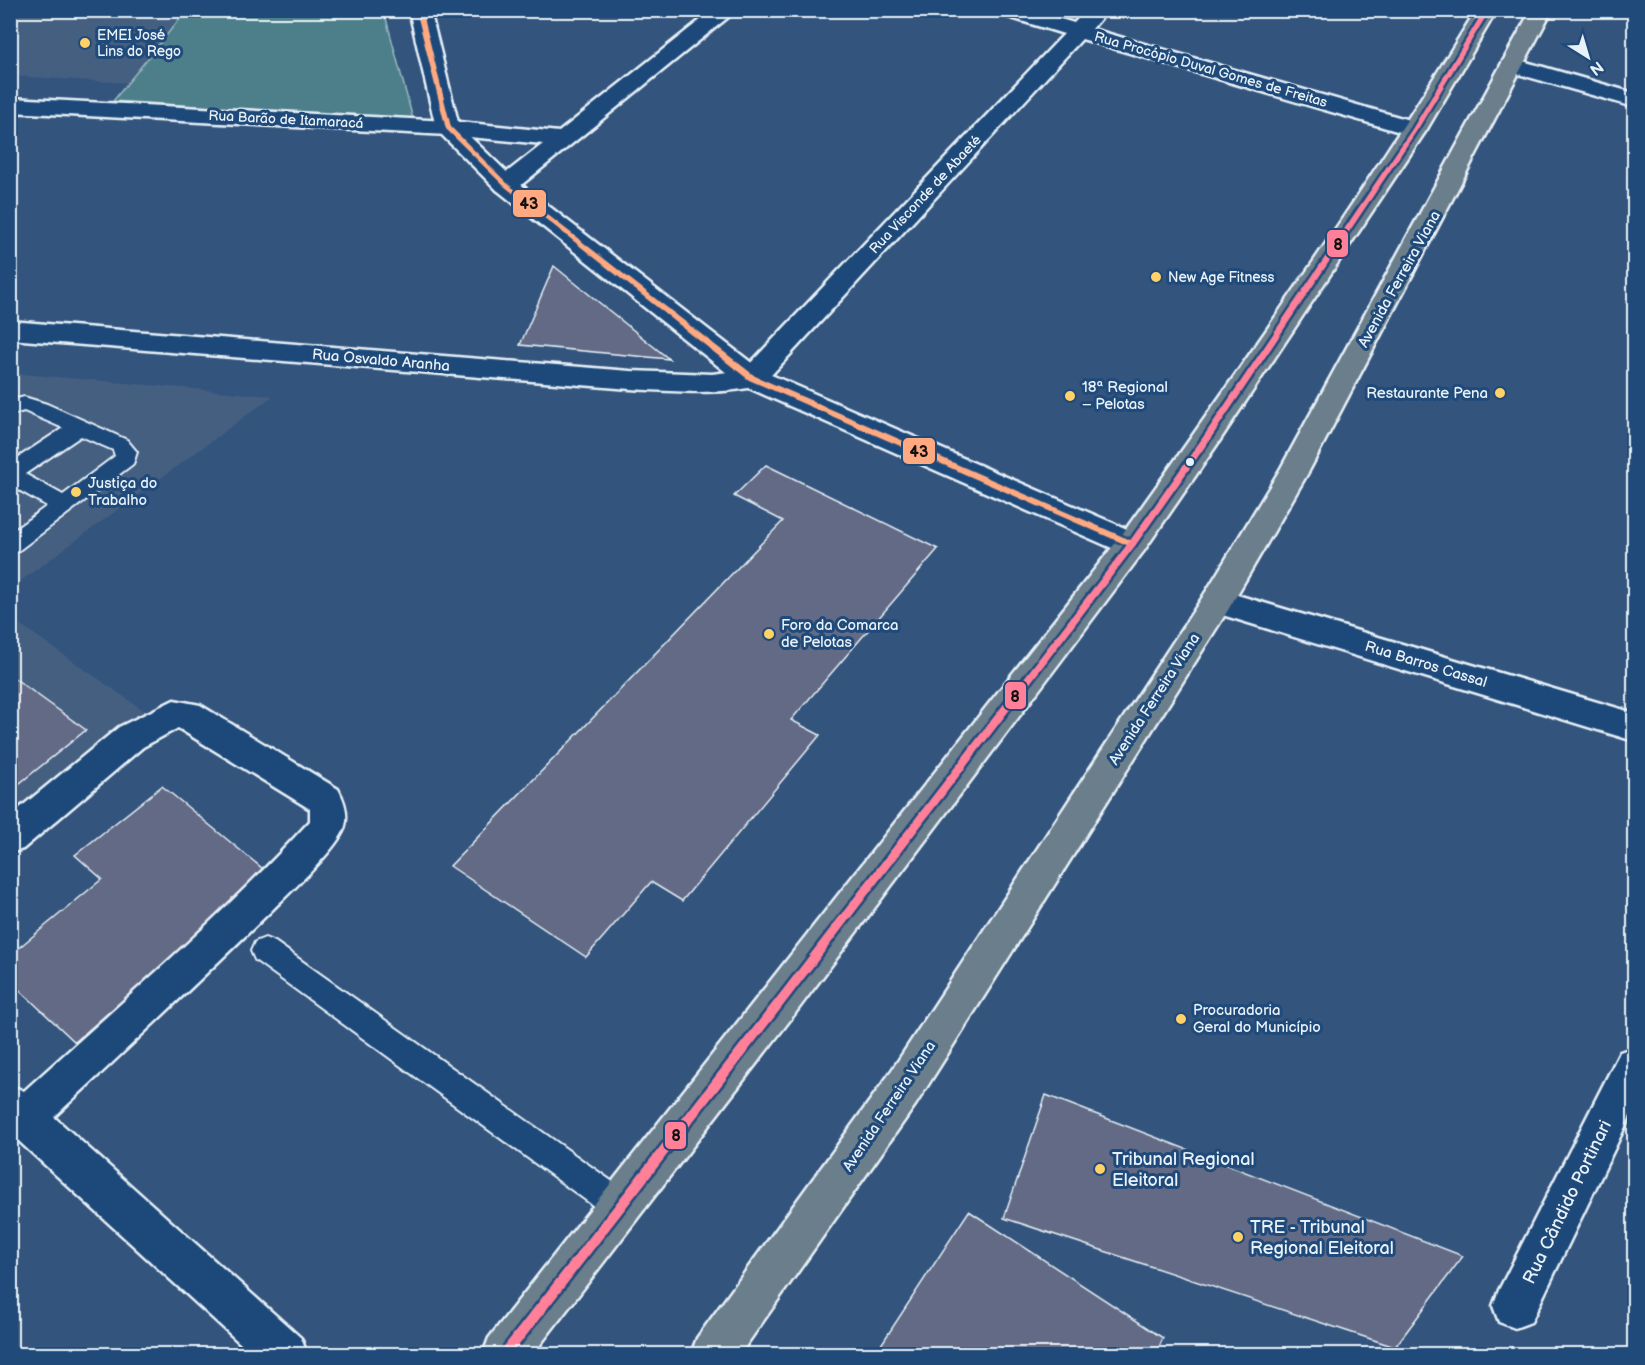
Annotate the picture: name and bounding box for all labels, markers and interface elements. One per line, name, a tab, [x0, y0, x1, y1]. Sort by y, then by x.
place label: EMEI José Lins do Rego	[97, 27, 181, 60]
north arrow	[1558, 27, 1618, 87]
street label: Rua Procópio Duval Gomes de Freitas	[1092, 28, 1329, 111]
marker: EMEI José Lins do Rego	[78, 36, 92, 50]
text: N	[1586, 57, 1607, 79]
street label: Rua Barão de Itamaracá	[208, 107, 364, 132]
street label: Rua Visconde de Abaeté	[866, 131, 985, 257]
line badge: 43	[512, 189, 547, 218]
text: 43	[520, 195, 538, 214]
street label: Avenida Ferreira Viana	[1354, 207, 1445, 351]
line badge: 8	[1326, 229, 1349, 258]
text: 8	[1333, 236, 1343, 255]
place label: New Age Fitness	[1168, 269, 1275, 286]
marker: New Age Fitness	[1149, 270, 1163, 284]
street label: Rua Osvaldo Aranha	[311, 345, 451, 376]
place label: 18ª Regional – Pelotas	[1082, 378, 1168, 414]
place label: Restaurante Pena	[1366, 384, 1488, 403]
marker: Restaurante Pena	[1493, 386, 1507, 400]
marker: 18ª Regional – Pelotas	[1063, 389, 1077, 403]
line badge: 43	[902, 437, 936, 465]
text: 43	[910, 443, 928, 462]
unlabelled marker	[1184, 456, 1196, 468]
place label: Justiça do Trabalho	[88, 474, 157, 510]
marker: Justiça do Trabalho	[69, 485, 83, 499]
place label: Foro da Comarca de Pelotas	[781, 616, 899, 652]
marker: Foro da Comarca de Pelotas	[762, 627, 776, 641]
street label: Avenida Ferreira Viana	[1105, 630, 1204, 769]
street label: Rua Barros Cassal	[1362, 637, 1489, 692]
line badge: 8	[1004, 681, 1027, 710]
text: 8	[1010, 688, 1020, 707]
place label: Procuradoria Geral do Município	[1193, 1001, 1321, 1037]
marker: Procuradoria Geral do Município	[1174, 1012, 1188, 1026]
street label: Avenida Ferreira Viana	[839, 1037, 940, 1175]
street label: Rua Cândido Portinari	[1519, 1117, 1616, 1287]
line badge: 8	[664, 1121, 687, 1150]
text: 8	[671, 1127, 681, 1146]
place label: Tribunal Regional Eleitoral	[1112, 1149, 1254, 1191]
marker: Tribunal Regional Eleitoral	[1093, 1162, 1107, 1176]
place label: TRE - Tribunal Regional Eleitoral	[1250, 1217, 1394, 1259]
marker: TRE - Tribunal Regional Eleitoral	[1231, 1230, 1245, 1244]

